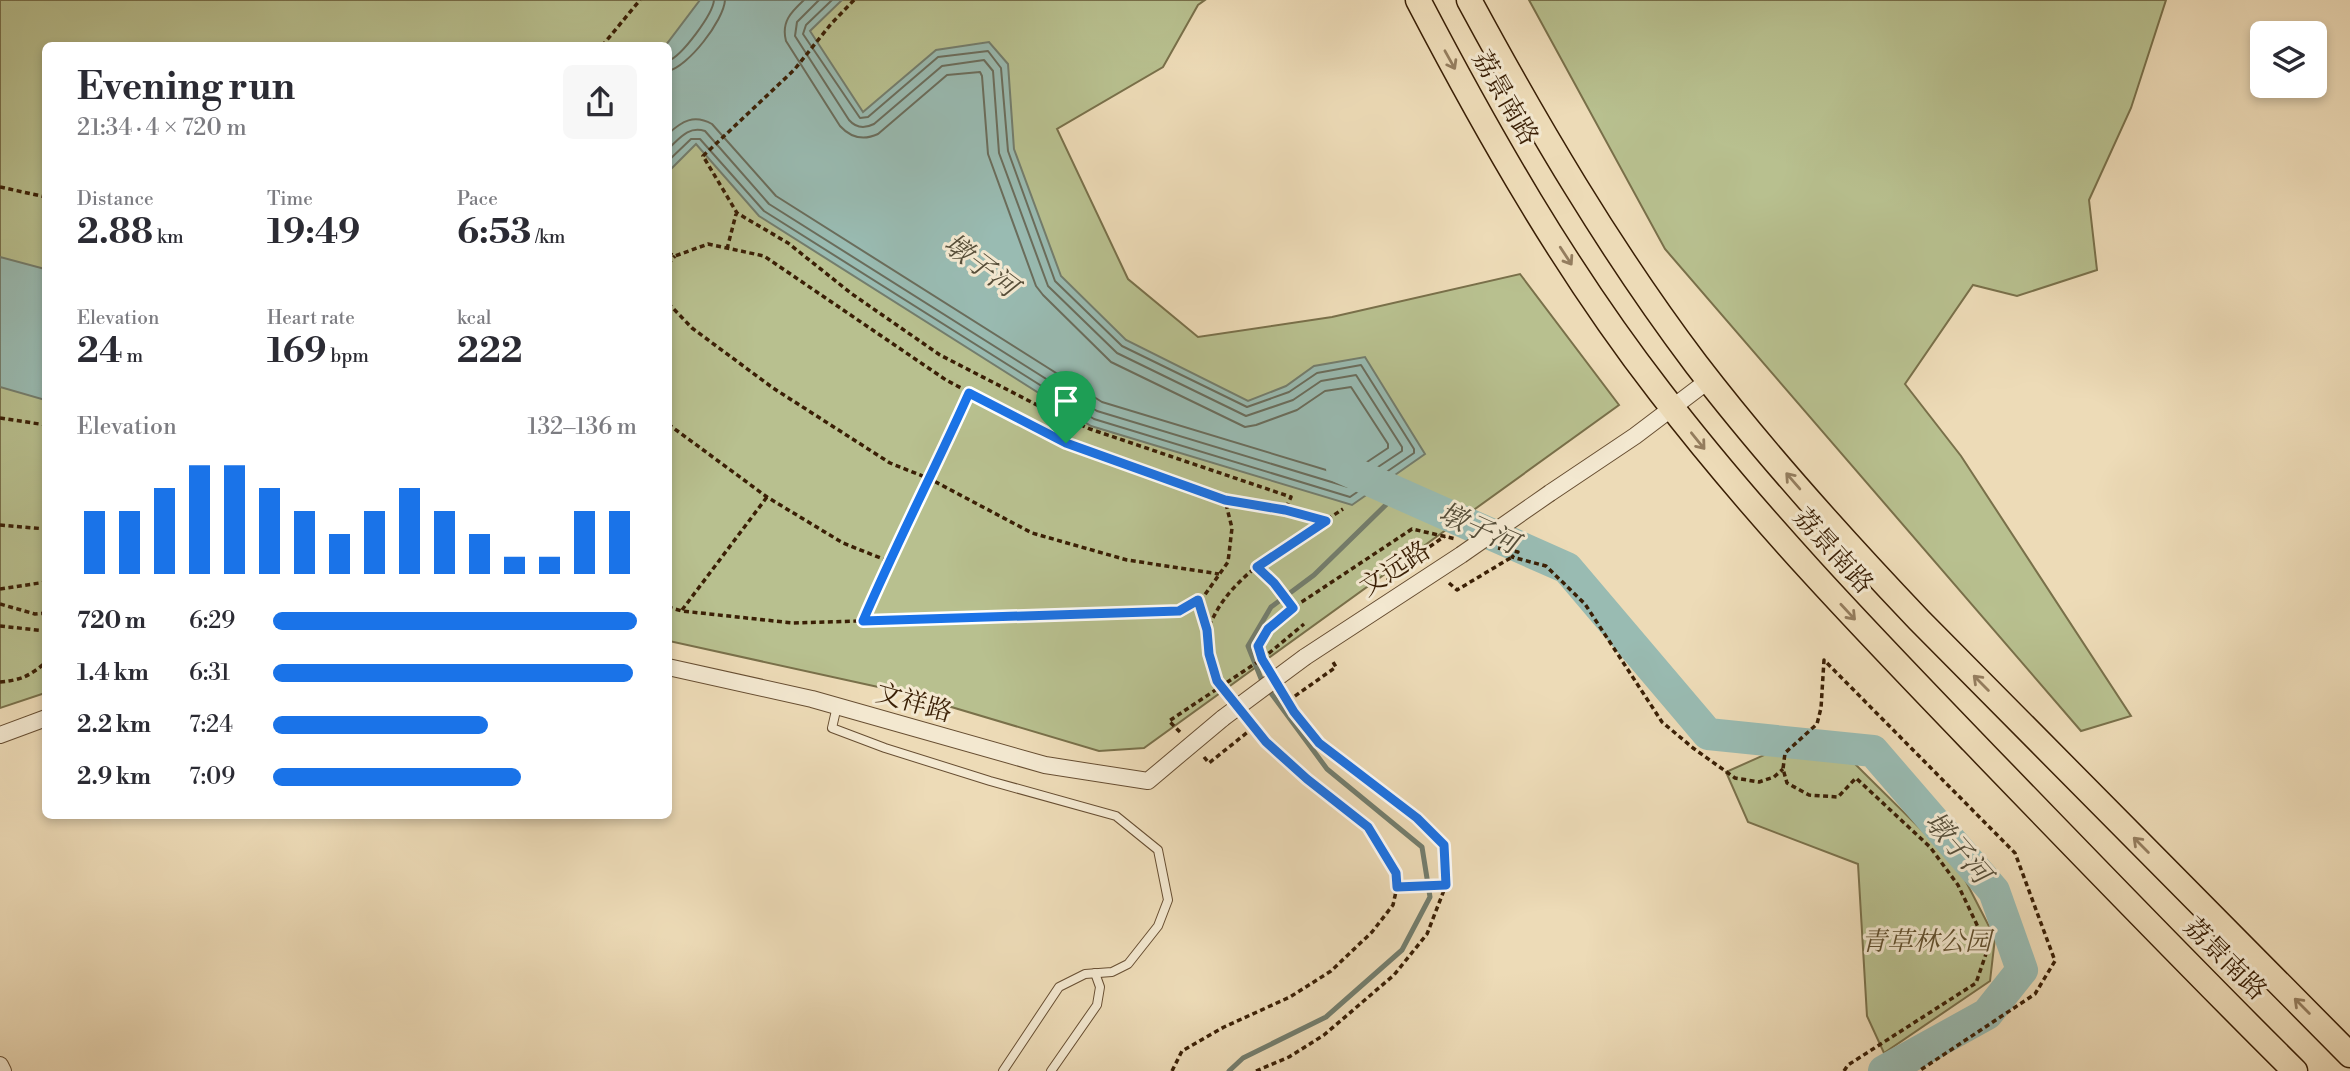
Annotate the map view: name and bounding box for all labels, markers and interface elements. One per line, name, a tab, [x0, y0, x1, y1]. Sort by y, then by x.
map controls	[2250, 21, 2327, 98]
button: layers	[2250, 21, 2327, 98]
street label: 荔景南路	[1465, 45, 1545, 151]
one-way arrow	[1443, 50, 1457, 70]
text: Evening run	[77, 64, 295, 111]
button: share	[563, 65, 637, 139]
text: 21:34 · 4 × 720 m	[77, 114, 247, 142]
text: Distance	[77, 187, 154, 211]
text: Time	[267, 187, 313, 211]
text: Pace	[457, 187, 498, 211]
text: 2.88	[77, 211, 153, 254]
text: 19:49	[267, 211, 360, 254]
text: 6:53	[457, 211, 531, 254]
text: km	[153, 225, 184, 249]
text: /km	[531, 225, 566, 249]
water label: 墩子河	[936, 227, 1028, 308]
one-way arrow	[1559, 245, 1573, 265]
text: Elevation	[77, 306, 159, 330]
text: Heart rate	[267, 306, 355, 330]
text: kcal	[457, 306, 491, 330]
text: 24	[77, 330, 123, 373]
text: 169	[267, 330, 327, 373]
text: 222	[457, 330, 523, 373]
text: m	[123, 344, 143, 368]
text: bpm	[327, 344, 369, 368]
pin	[1036, 371, 1096, 443]
icon: arrive	[1047, 382, 1085, 420]
text: Elevation	[77, 413, 177, 441]
text: 132–136 m	[527, 413, 637, 441]
one-way arrow	[1691, 431, 1706, 449]
one-way arrow	[1785, 473, 1801, 491]
water label: 墩子河	[1433, 496, 1528, 564]
street label: 荔景南路	[1786, 502, 1880, 600]
street label: 文远路	[1354, 534, 1436, 604]
one-way arrow	[1839, 603, 1856, 620]
text: 720 m	[77, 607, 146, 635]
text: 6:29	[189, 607, 235, 635]
text: 1.4 km	[77, 659, 149, 687]
text: 6:31	[189, 659, 230, 687]
one-way arrow	[1973, 675, 1990, 692]
street label: 文祥路	[872, 677, 956, 729]
text: 2.2 km	[77, 711, 151, 739]
text: 7:24	[189, 711, 233, 739]
text: 2.9 km	[77, 763, 151, 791]
text: 7:09	[189, 763, 235, 791]
water label: 墩子河	[1916, 805, 2001, 895]
one-way arrow	[2133, 837, 2150, 854]
street label: 荔景南路	[2177, 911, 2273, 1007]
park label: 青草林公园	[1861, 926, 1995, 958]
one-way arrow	[2293, 998, 2310, 1015]

